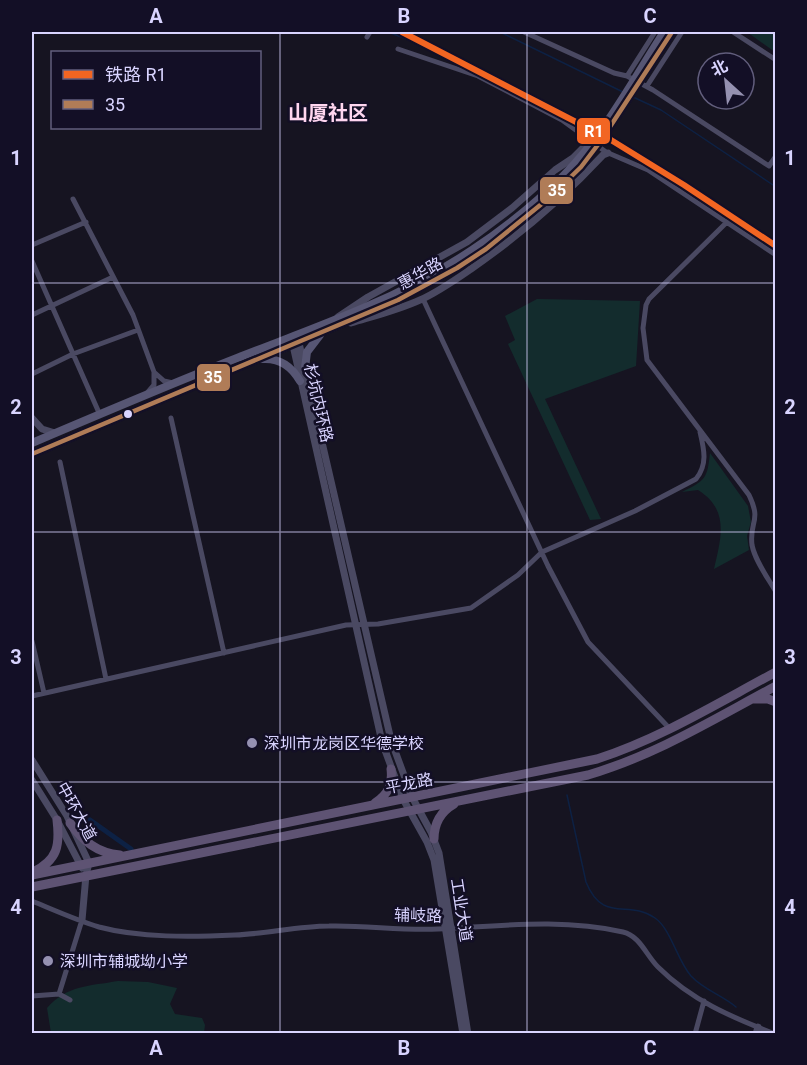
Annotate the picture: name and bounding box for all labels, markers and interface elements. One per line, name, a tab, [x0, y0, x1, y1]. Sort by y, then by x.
text: A	[149, 4, 163, 28]
text: B	[398, 4, 410, 28]
text: C	[643, 4, 657, 28]
legend	[51, 51, 261, 129]
north arrow	[696, 51, 756, 111]
text: 北	[708, 56, 731, 80]
text: 铁路 R1	[105, 64, 167, 85]
text: 35	[105, 94, 125, 115]
district label: 山厦社区	[288, 101, 368, 125]
line badge: R1	[576, 117, 611, 145]
text: R1	[584, 122, 604, 141]
text: 1	[10, 146, 22, 170]
text: 1	[784, 146, 796, 170]
line badge: 35	[539, 176, 574, 205]
text: 35	[548, 181, 566, 200]
street label: 惠华路	[395, 253, 446, 293]
street label: 杉坑内环路	[300, 362, 337, 444]
line badge: 35	[196, 363, 231, 392]
text: 35	[204, 368, 222, 387]
text: 2	[10, 395, 22, 419]
text: 2	[784, 395, 796, 419]
unlabelled marker	[122, 408, 134, 420]
text: 3	[10, 645, 22, 669]
text: 3	[784, 645, 796, 669]
place label: 深圳市龙岗区华德学校	[264, 734, 424, 753]
marker: 深圳市龙岗区华德学校	[245, 736, 259, 750]
street label: 平龙路	[384, 770, 434, 797]
street label: 中环大道	[53, 779, 100, 844]
street label: 工业大道	[447, 877, 476, 943]
text: 4	[10, 895, 22, 919]
text: 4	[784, 895, 796, 919]
street label: 辅岐路	[394, 906, 442, 925]
place label: 深圳市辅城坳小学	[60, 952, 188, 971]
marker: 深圳市辅城坳小学	[41, 954, 55, 968]
text: A	[149, 1036, 163, 1060]
text: B	[398, 1036, 410, 1060]
text: C	[643, 1036, 657, 1060]

